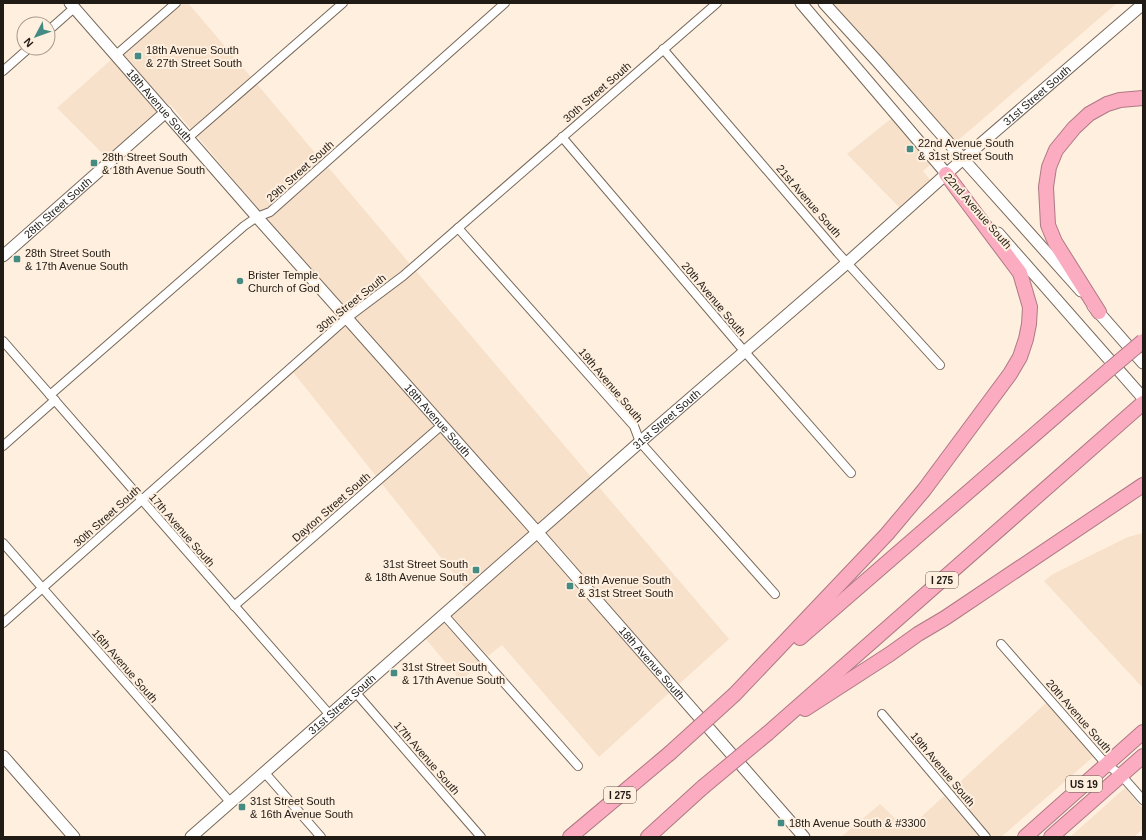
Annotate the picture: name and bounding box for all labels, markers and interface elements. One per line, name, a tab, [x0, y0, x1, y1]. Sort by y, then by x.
north arrow	[16, 16, 56, 56]
text: N	[21, 36, 36, 49]
place label: 18th Avenue South & 27th Street South	[146, 44, 242, 69]
marker: 18th Avenue South & 27th Street South	[133, 51, 143, 61]
street label: 30th Street South	[561, 59, 633, 125]
street label: 31st Street South	[1001, 63, 1073, 128]
street label: 18th Avenue South	[124, 66, 195, 144]
place label: 22nd Avenue South & 31st Street South	[918, 137, 1014, 162]
street label: 29th Street South	[264, 138, 336, 204]
marker: 22nd Avenue South & 31st Street South	[905, 144, 915, 154]
place label: 28th Street South & 18th Avenue South	[102, 151, 205, 176]
marker: 28th Street South & 18th Avenue South	[89, 158, 99, 168]
street label: 21st Avenue South	[774, 162, 844, 240]
street label: 22nd Avenue South	[942, 171, 1014, 251]
street label: 28th Street South	[22, 175, 94, 241]
place label: 28th Street South & 17th Avenue South	[25, 247, 128, 272]
marker: 28th Street South & 17th Avenue South	[12, 254, 22, 264]
street label: 20th Avenue South	[680, 260, 748, 338]
place label: Brister Temple Church of God	[248, 269, 320, 294]
street label: 30th Street South	[314, 271, 388, 335]
marker: Brister Temple Church of God	[235, 276, 245, 286]
street label: 19th Avenue South	[577, 346, 645, 424]
street label: 18th Avenue South	[402, 381, 473, 459]
street label: 31st Street South	[630, 387, 703, 452]
street label: Dayton Street South	[290, 470, 372, 544]
street label: 30th Street South	[71, 483, 143, 549]
street label: 17th Avenue South	[147, 491, 217, 569]
place label: 31st Street South & 18th Avenue South	[365, 558, 468, 583]
marker: 31st Street South & 18th Avenue South	[471, 565, 481, 575]
road number: I 275	[926, 572, 958, 588]
place label: 18th Avenue South & 31st Street South	[578, 574, 673, 599]
marker: 18th Avenue South & 31st Street South	[565, 581, 575, 591]
street label: 18th Avenue South	[617, 624, 687, 702]
street label: 16th Avenue South	[90, 627, 160, 705]
place label: 31st Street South & 17th Avenue South	[402, 661, 505, 686]
marker: 31st Street South & 17th Avenue South	[389, 668, 399, 678]
street label: 31st Street South	[306, 672, 378, 737]
street label: 20th Avenue South	[1044, 677, 1114, 755]
street label: 17th Avenue South	[392, 719, 462, 797]
street label: 19th Avenue South	[909, 730, 977, 808]
road number: US 19	[1066, 776, 1102, 792]
road number: I 275	[604, 787, 636, 803]
place label: 31st Street South & 16th Avenue South	[250, 795, 353, 820]
marker: 31st Street South & 16th Avenue South	[237, 802, 247, 812]
place label: 18th Avenue South & #3300	[789, 817, 926, 829]
marker: 18th Avenue South & #3300	[776, 818, 786, 828]

